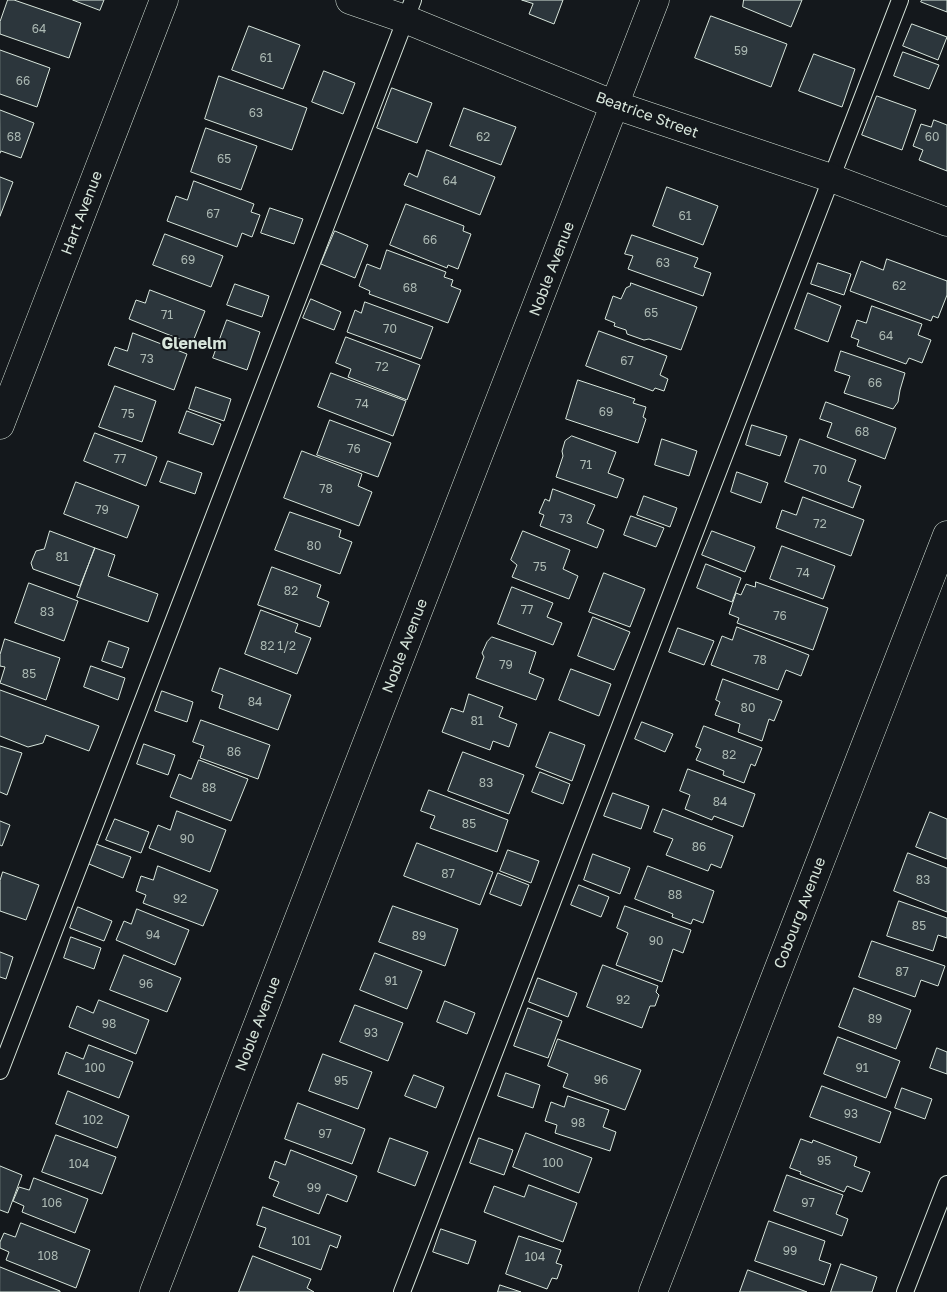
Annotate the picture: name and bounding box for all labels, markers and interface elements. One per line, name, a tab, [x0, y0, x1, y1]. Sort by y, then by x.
house number: 64	[32, 22, 46, 36]
house number: 59	[734, 44, 748, 58]
house number: 61	[259, 51, 273, 65]
house number: 66	[16, 74, 30, 88]
street label: Beatrice Street	[593, 88, 701, 142]
house number: 63	[249, 106, 263, 120]
house number: 68	[7, 130, 21, 144]
house number: 62	[476, 130, 490, 144]
house number: 60	[925, 130, 939, 144]
house number: 65	[217, 152, 231, 166]
street label: Hart Avenue	[58, 168, 106, 258]
house number: 64	[443, 174, 457, 188]
house number: 67	[206, 207, 220, 221]
house number: 61	[678, 209, 692, 223]
street label: Noble Avenue	[526, 219, 578, 319]
house number: 66	[423, 233, 437, 247]
house number: 69	[181, 253, 195, 267]
house number: 63	[656, 256, 670, 270]
house number: 62	[892, 279, 906, 293]
house number: 68	[403, 281, 417, 295]
house number: 65	[644, 306, 658, 320]
house number: 71	[161, 308, 173, 322]
house number: 70	[383, 322, 397, 336]
house number: 64	[879, 329, 893, 343]
district label: Glenelm	[162, 334, 226, 354]
house number: 73	[140, 352, 154, 366]
house number: 67	[620, 354, 634, 368]
house number: 72	[375, 360, 389, 374]
house number: 66	[868, 376, 882, 390]
house number: 74	[355, 397, 369, 411]
house number: 69	[599, 405, 613, 419]
house number: 75	[121, 407, 135, 421]
house number: 68	[855, 425, 869, 439]
house number: 76	[347, 442, 361, 456]
house number: 77	[114, 452, 126, 466]
house number: 71	[580, 458, 592, 472]
house number: 70	[813, 463, 827, 477]
house number: 78	[319, 482, 333, 496]
house number: 79	[95, 503, 109, 517]
house number: 73	[559, 512, 573, 526]
house number: 72	[813, 517, 827, 531]
house number: 80	[307, 539, 321, 553]
house number: 81	[55, 550, 69, 564]
house number: 75	[533, 560, 547, 574]
house number: 74	[796, 566, 810, 580]
house number: 82	[284, 584, 298, 598]
street label: Noble Avenue	[379, 596, 431, 696]
house number: 77	[521, 603, 533, 617]
house number: 83	[40, 605, 54, 619]
house number: 76	[773, 609, 787, 623]
house number: 82 1/2	[260, 639, 296, 653]
house number: 78	[753, 653, 767, 667]
house number: 79	[499, 658, 513, 672]
house number: 85	[22, 667, 36, 681]
house number: 84	[248, 695, 262, 709]
house number: 80	[741, 701, 755, 715]
house number: 81	[470, 714, 484, 728]
house number: 86	[227, 745, 241, 759]
house number: 82	[722, 748, 736, 762]
house number: 83	[479, 776, 493, 790]
house number: 88	[202, 781, 216, 795]
house number: 84	[713, 795, 727, 809]
house number: 85	[462, 817, 476, 831]
house number: 90	[180, 832, 194, 846]
house number: 86	[692, 840, 706, 854]
street label: Cobourg Avenue	[770, 855, 830, 971]
house number: 87	[441, 867, 455, 881]
house number: 83	[916, 873, 930, 887]
house number: 88	[668, 888, 682, 902]
house number: 92	[173, 892, 187, 906]
house number: 85	[912, 919, 926, 933]
house number: 94	[146, 928, 160, 942]
house number: 89	[412, 929, 426, 943]
house number: 90	[649, 934, 663, 948]
house number: 87	[895, 965, 909, 979]
street label: Noble Avenue	[232, 974, 284, 1074]
house number: 91	[384, 974, 398, 988]
house number: 96	[139, 977, 153, 991]
house number: 92	[616, 993, 630, 1007]
house number: 89	[868, 1012, 882, 1026]
house number: 98	[102, 1017, 116, 1031]
house number: 93	[364, 1026, 378, 1040]
house number: 100	[85, 1061, 105, 1075]
house number: 91	[855, 1061, 869, 1075]
house number: 96	[594, 1073, 608, 1087]
house number: 95	[334, 1074, 348, 1088]
house number: 93	[844, 1107, 858, 1121]
house number: 102	[83, 1113, 103, 1127]
house number: 98	[571, 1116, 585, 1130]
house number: 97	[318, 1127, 332, 1141]
house number: 95	[817, 1154, 831, 1168]
house number: 100	[543, 1156, 563, 1170]
house number: 104	[69, 1157, 89, 1171]
house number: 99	[307, 1181, 321, 1195]
house number: 106	[42, 1196, 62, 1210]
house number: 97	[801, 1196, 815, 1210]
house number: 101	[291, 1234, 311, 1248]
house number: 99	[783, 1244, 797, 1258]
house number: 108	[38, 1249, 58, 1263]
house number: 104	[525, 1250, 545, 1264]

